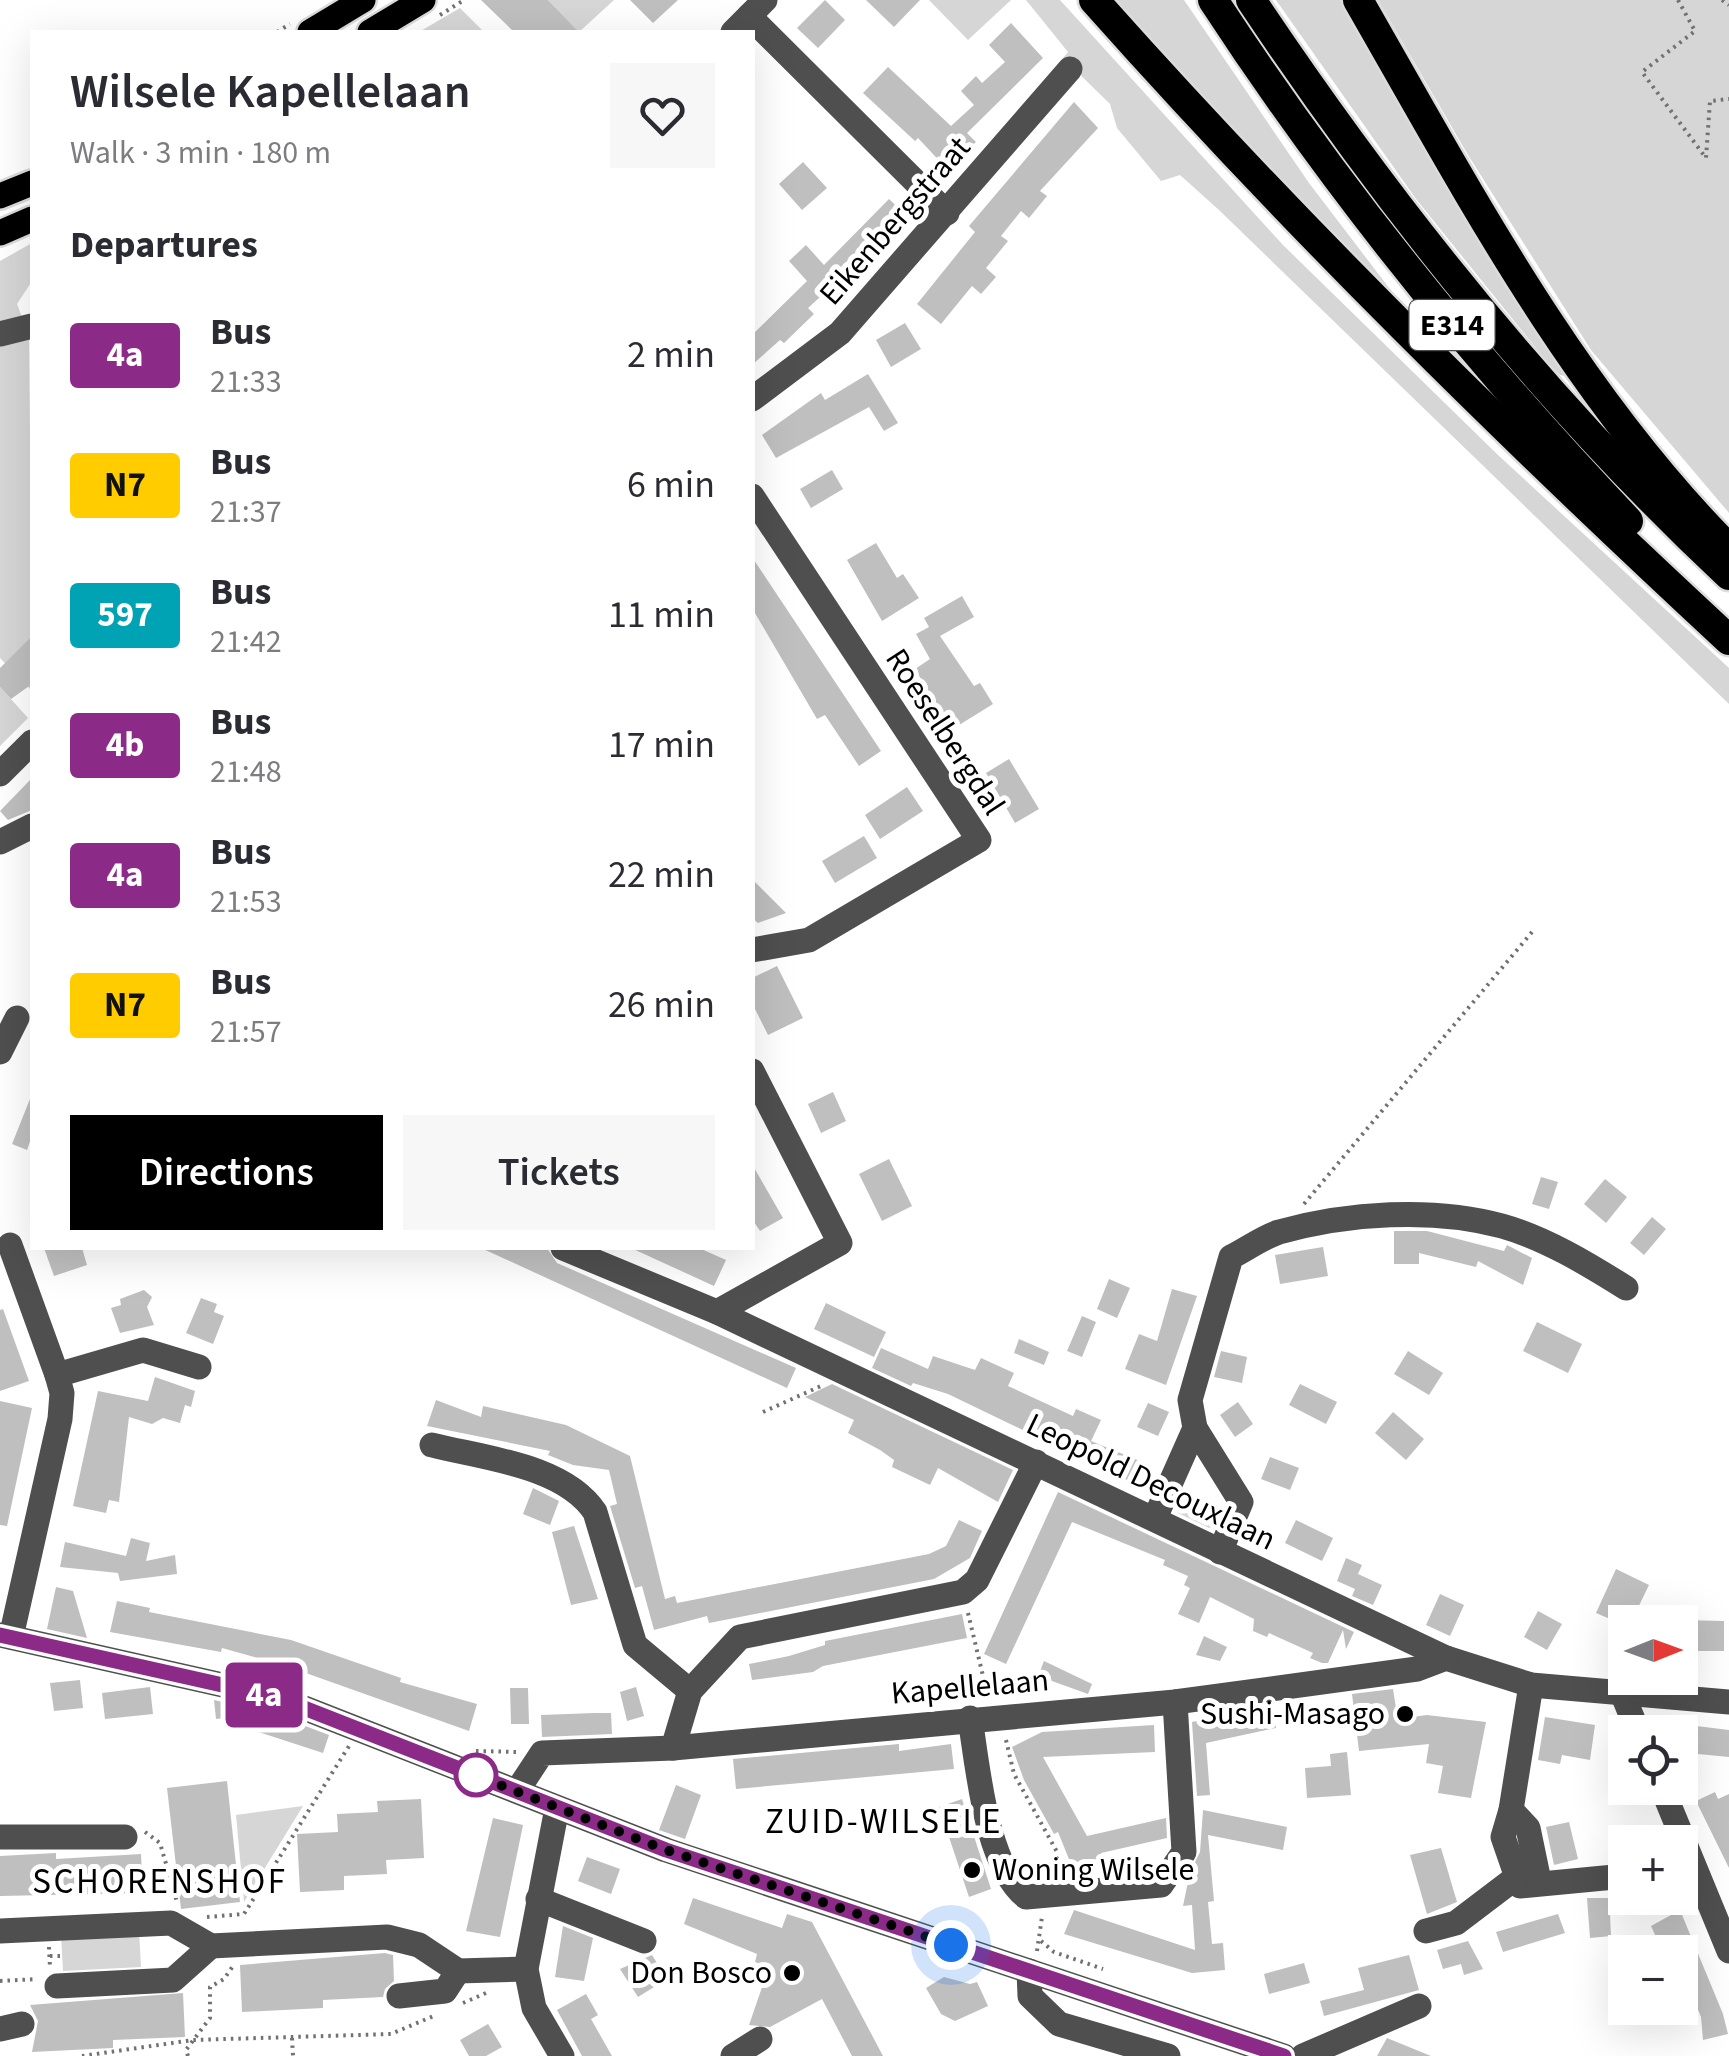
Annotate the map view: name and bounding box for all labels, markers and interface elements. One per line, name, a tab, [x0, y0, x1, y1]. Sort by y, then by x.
text: Wilsele Kapellelaan	[70, 58, 471, 126]
button: heart	[610, 63, 715, 168]
street label: Eikenbergstraat	[809, 126, 982, 315]
text: Walk · 3 min · 180 m	[70, 130, 331, 176]
text: Departures	[70, 218, 258, 272]
road number: E314	[1410, 300, 1494, 350]
text: Bus	[210, 305, 271, 359]
text: 2 min	[627, 328, 715, 382]
text: 4a	[107, 330, 143, 380]
text: 21:33	[210, 359, 282, 405]
text: Bus	[210, 435, 271, 489]
text: 6 min	[627, 458, 715, 512]
text: N7	[104, 460, 146, 510]
text: 21:37	[210, 489, 282, 535]
text: Bus	[210, 565, 271, 619]
text: 11 min	[608, 588, 715, 642]
text: 597	[97, 590, 153, 640]
text: 21:42	[210, 619, 282, 665]
street label: Roeselbergdal	[874, 640, 1016, 824]
text: Bus	[210, 695, 271, 749]
text: 17 min	[608, 718, 715, 772]
text: 4b	[106, 720, 144, 770]
text: 21:48	[210, 749, 282, 795]
text: Bus	[210, 825, 271, 879]
text: 22 min	[608, 848, 715, 902]
text: 4a	[107, 850, 143, 900]
text: 21:53	[210, 879, 282, 925]
text: Bus	[210, 955, 271, 1009]
text: 26 min	[608, 978, 715, 1032]
text: N7	[104, 980, 146, 1030]
text: 21:57	[210, 1009, 282, 1055]
button: Directions	[70, 1115, 383, 1230]
button: Tickets	[403, 1115, 715, 1230]
street label: Leopold Decouxlaan	[1019, 1402, 1283, 1562]
north arrow	[1608, 1605, 1698, 1695]
map controls	[1608, 1605, 1698, 2025]
street label: Kapellelaan	[889, 1657, 1051, 1717]
line badge: 4a	[219, 1662, 309, 1728]
text: 4a	[246, 1670, 282, 1720]
place label: Sushi-Masago	[1200, 1691, 1385, 1737]
marker: Sushi-Masago	[1394, 1703, 1416, 1725]
button: locate	[1608, 1715, 1698, 1805]
unlabelled marker	[455, 1754, 497, 1796]
district label: ZUID-WILSELE	[765, 1797, 1003, 1847]
button: +	[1608, 1825, 1698, 1915]
place label: Woning Wilsele	[992, 1847, 1194, 1893]
district label: SCHORENSHOF	[32, 1857, 288, 1907]
marker: Woning Wilsele	[961, 1859, 983, 1881]
your location	[926, 1920, 976, 1970]
button: −	[1608, 1935, 1698, 2025]
place label: Don Bosco	[630, 1950, 772, 1996]
marker: Don Bosco	[781, 1962, 803, 1984]

